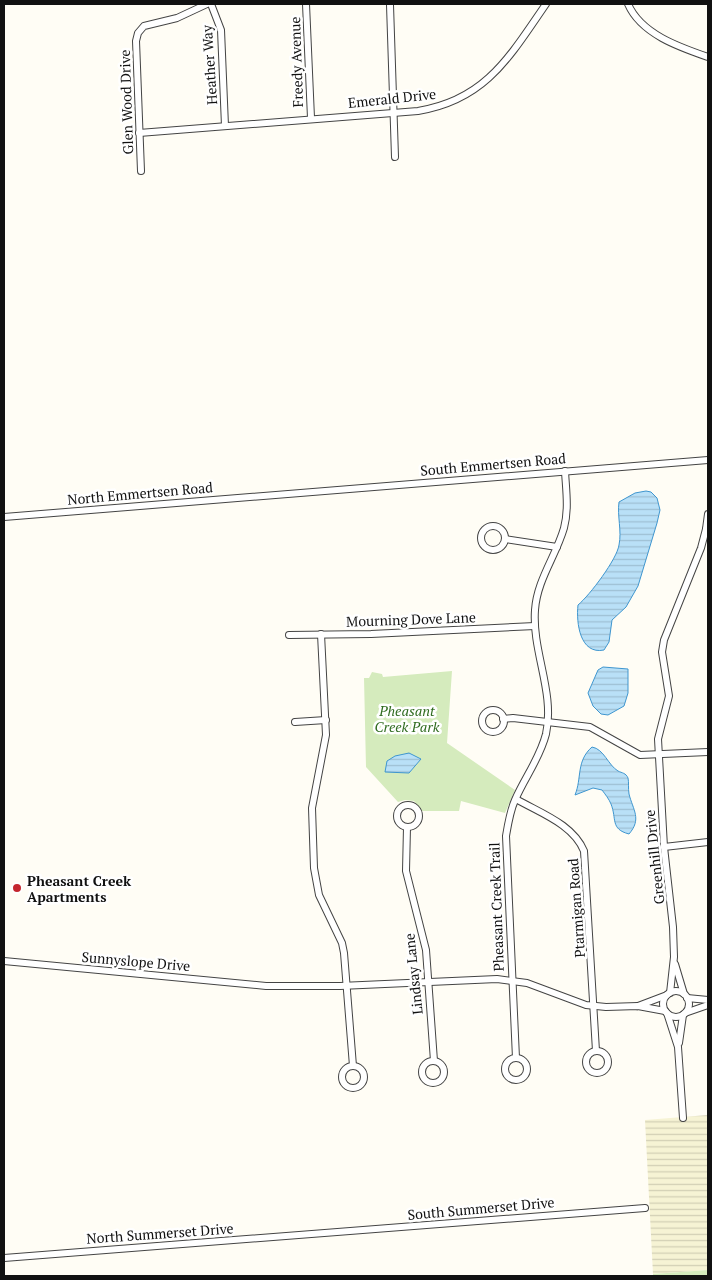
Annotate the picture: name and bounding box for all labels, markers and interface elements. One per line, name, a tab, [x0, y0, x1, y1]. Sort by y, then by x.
street label: Freedy Avenue	[285, 16, 307, 108]
street label: Heather Way	[197, 24, 221, 105]
street label: Glen Wood Drive	[115, 49, 137, 155]
street label: Emerald Drive	[347, 84, 437, 112]
street label: South Emmertsen Road	[419, 448, 567, 480]
street label: North Emmertsen Road	[66, 477, 214, 509]
street label: Mourning Dove Lane	[346, 607, 476, 631]
park label: Pheasant Creek Park	[375, 701, 440, 736]
street label: Greenhill Drive	[640, 809, 668, 905]
street label: Pheasant Creek Trail	[484, 842, 508, 972]
street label: Ptarmigan Road	[563, 857, 589, 958]
place label: Pheasant Creek Apartments	[27, 871, 132, 906]
marker: Pheasant Creek Apartments	[11, 882, 23, 894]
street label: Lindsay Lane	[399, 932, 427, 1016]
street label: Sunnyslope Drive	[81, 947, 191, 975]
street label: South Summerset Drive	[407, 1192, 555, 1224]
street label: North Summerset Drive	[86, 1218, 234, 1248]

